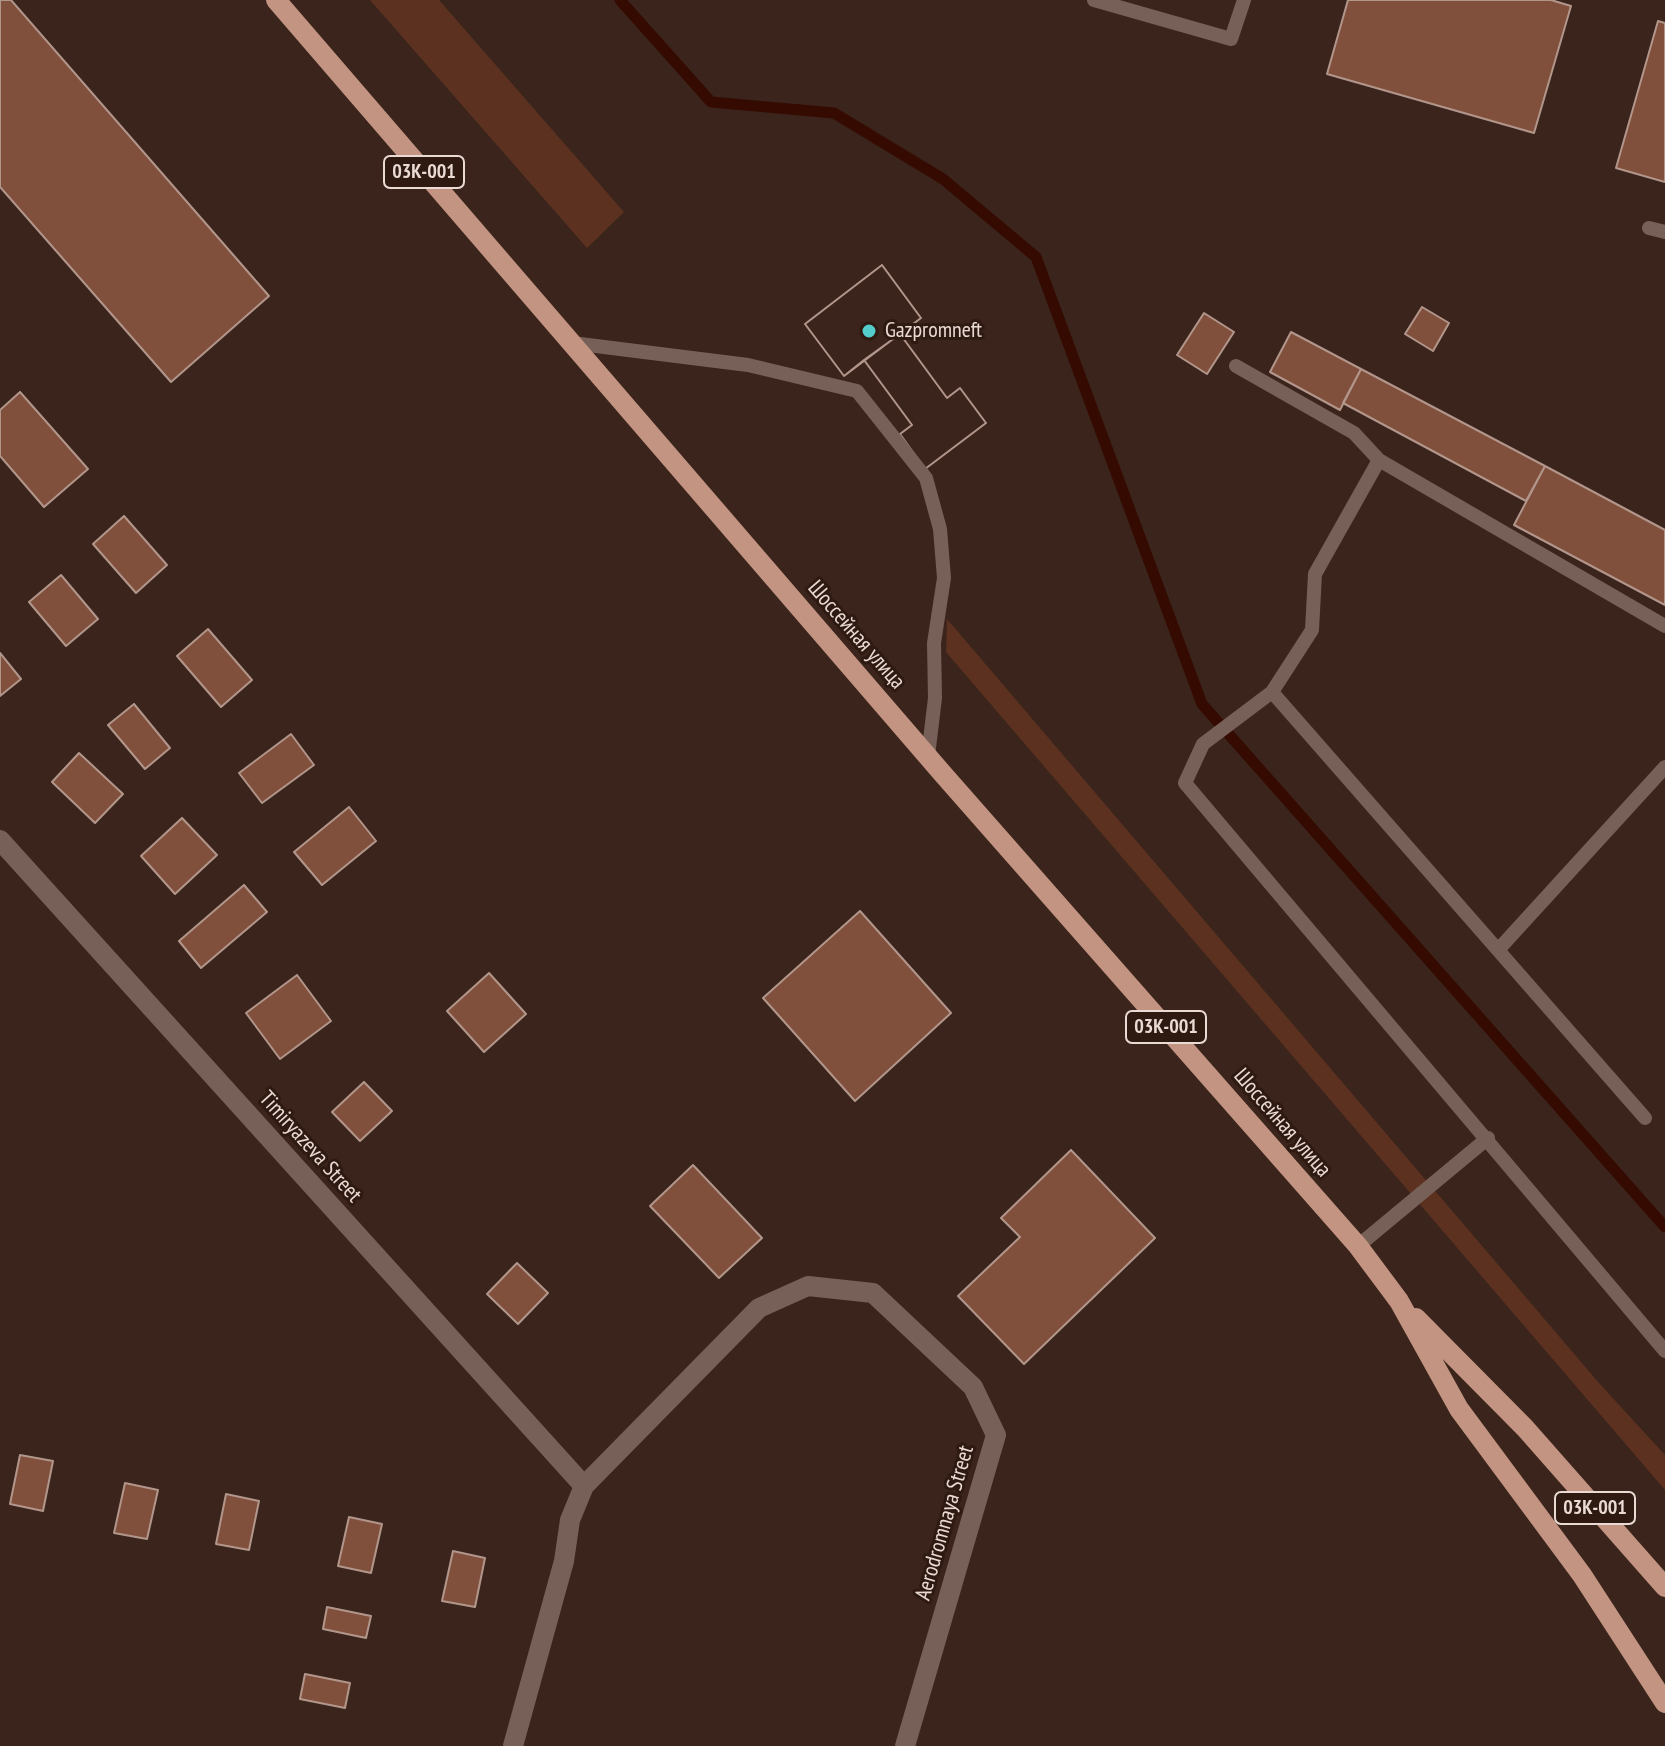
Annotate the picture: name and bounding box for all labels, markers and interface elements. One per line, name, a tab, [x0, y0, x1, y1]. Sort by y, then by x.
road number: 03К-001	[384, 156, 464, 188]
place label: Gazpromneft	[885, 318, 982, 344]
marker: Gazpromneft	[860, 322, 878, 340]
street label: Шоссейная улица	[802, 575, 910, 695]
road number: 03К-001	[1126, 1011, 1206, 1043]
street label: Шоссейная улица	[1228, 1063, 1336, 1183]
street label: Timiryazeva Street	[253, 1086, 367, 1208]
street label: Aerodromnaya Street	[910, 1443, 980, 1603]
road number: 03К-001	[1555, 1492, 1635, 1524]

